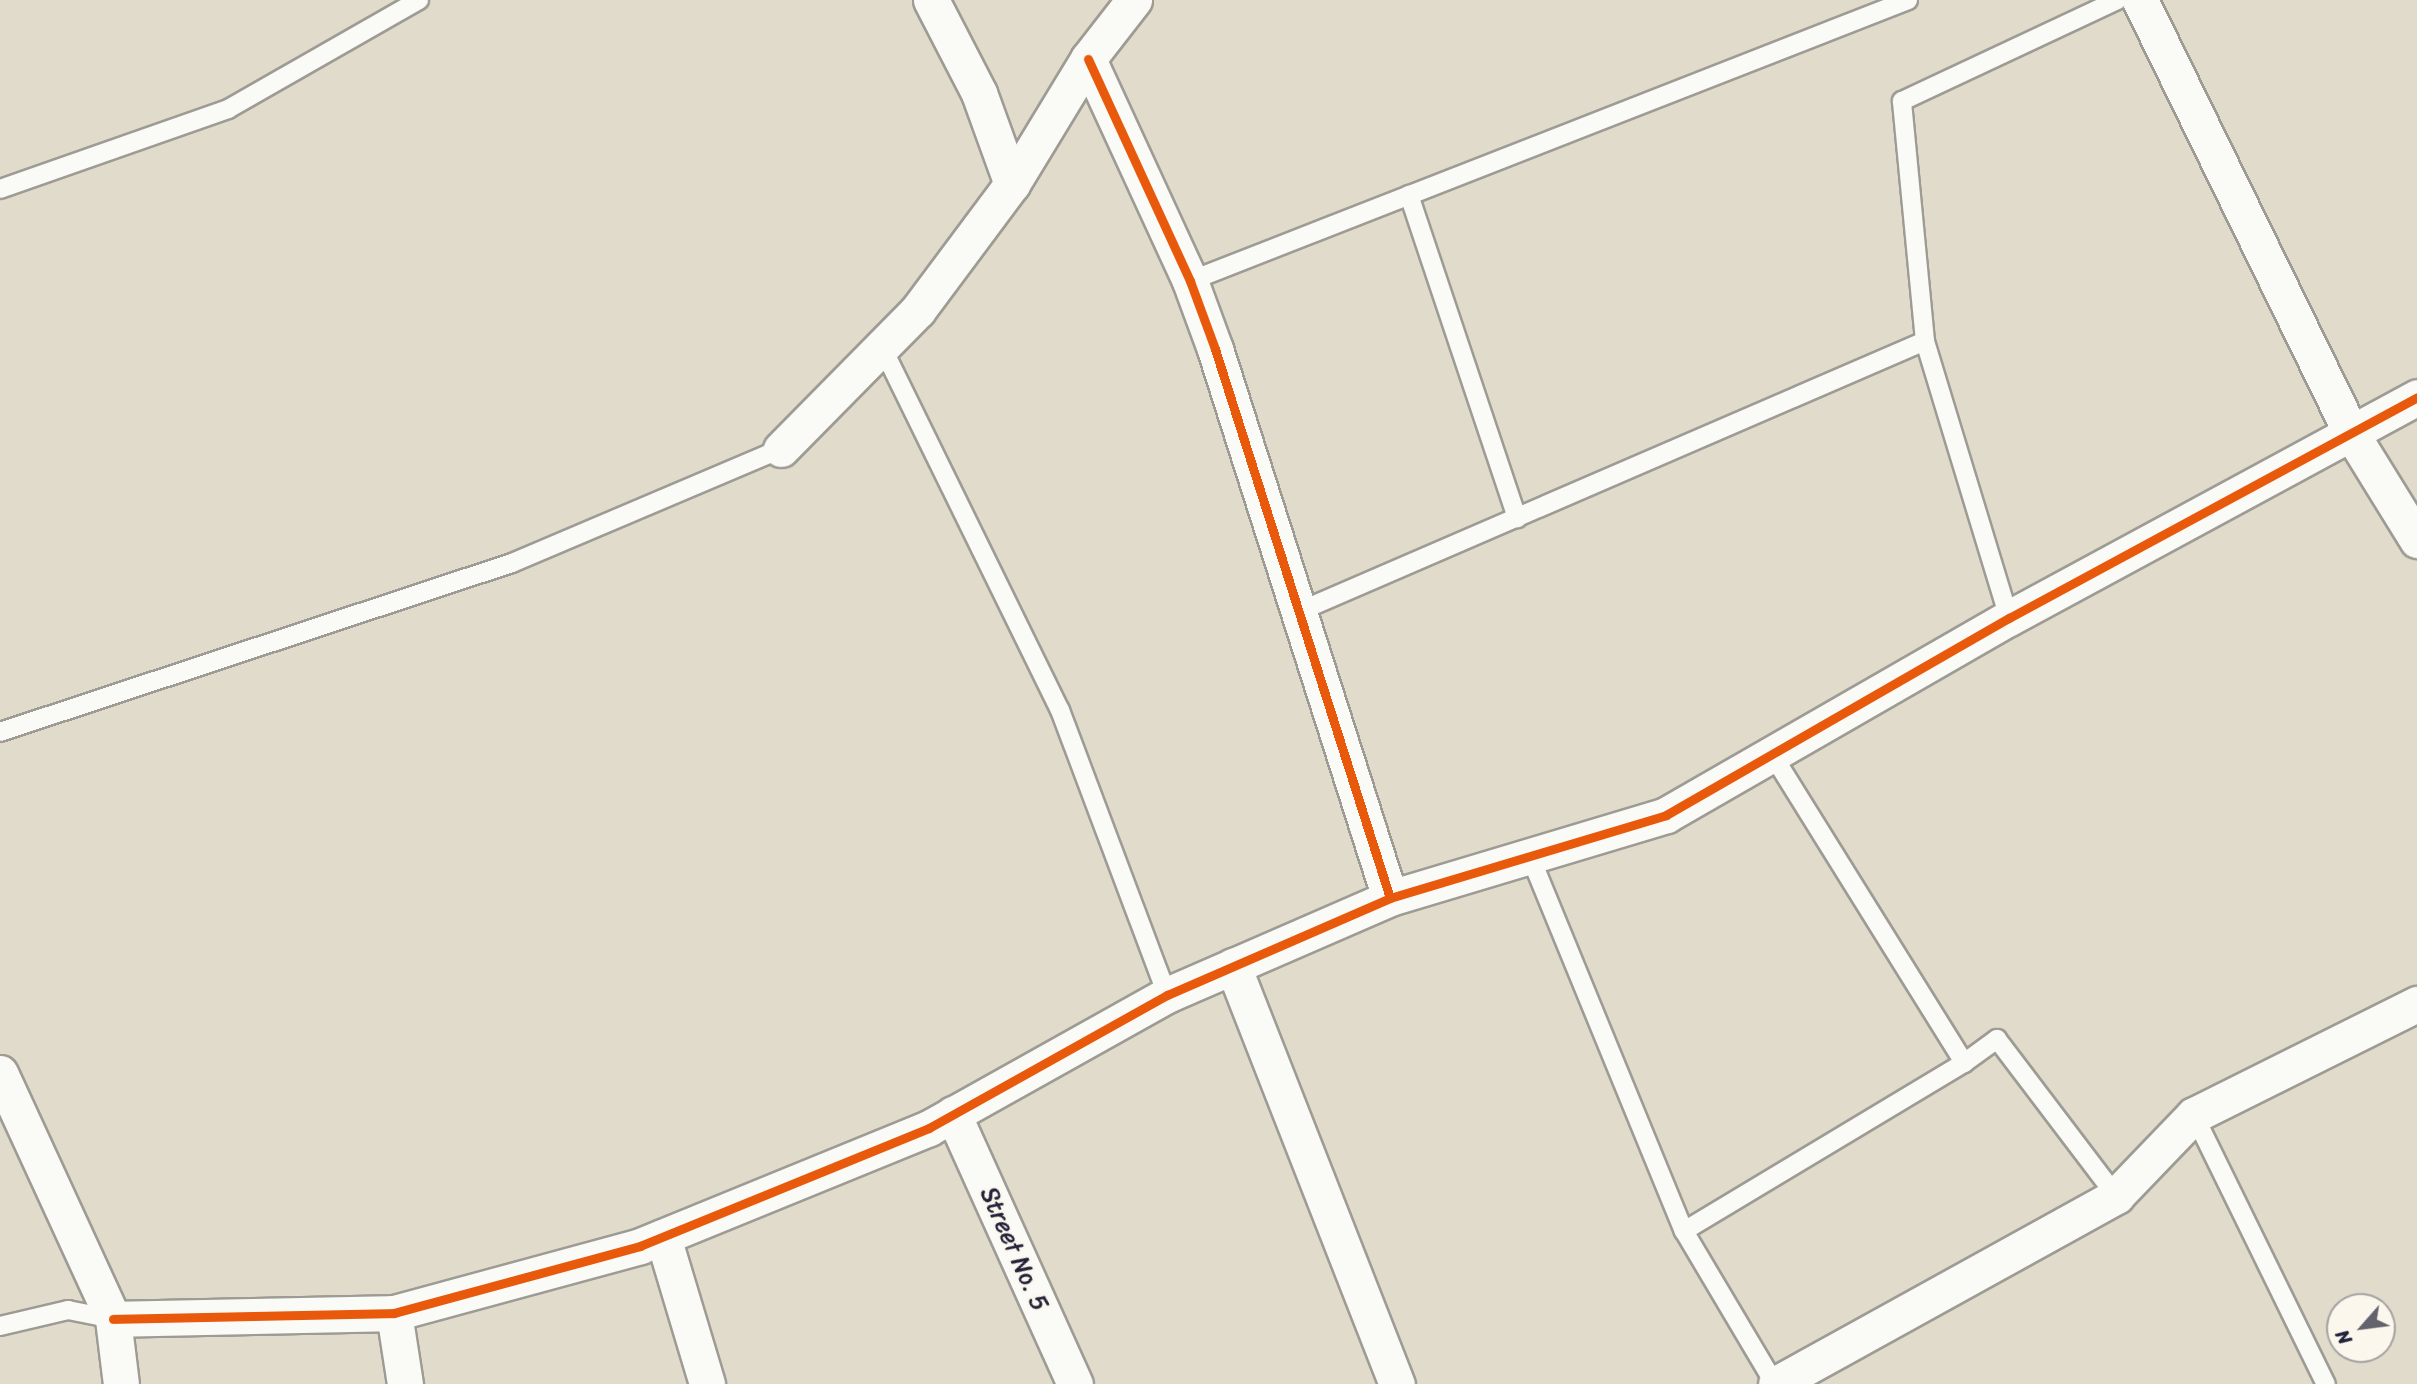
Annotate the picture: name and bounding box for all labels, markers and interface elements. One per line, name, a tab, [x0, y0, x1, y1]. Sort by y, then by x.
street label: Street No. 5	[974, 1182, 1054, 1316]
north arrow	[2326, 1293, 2396, 1363]
text: N	[2326, 1324, 2361, 1351]

